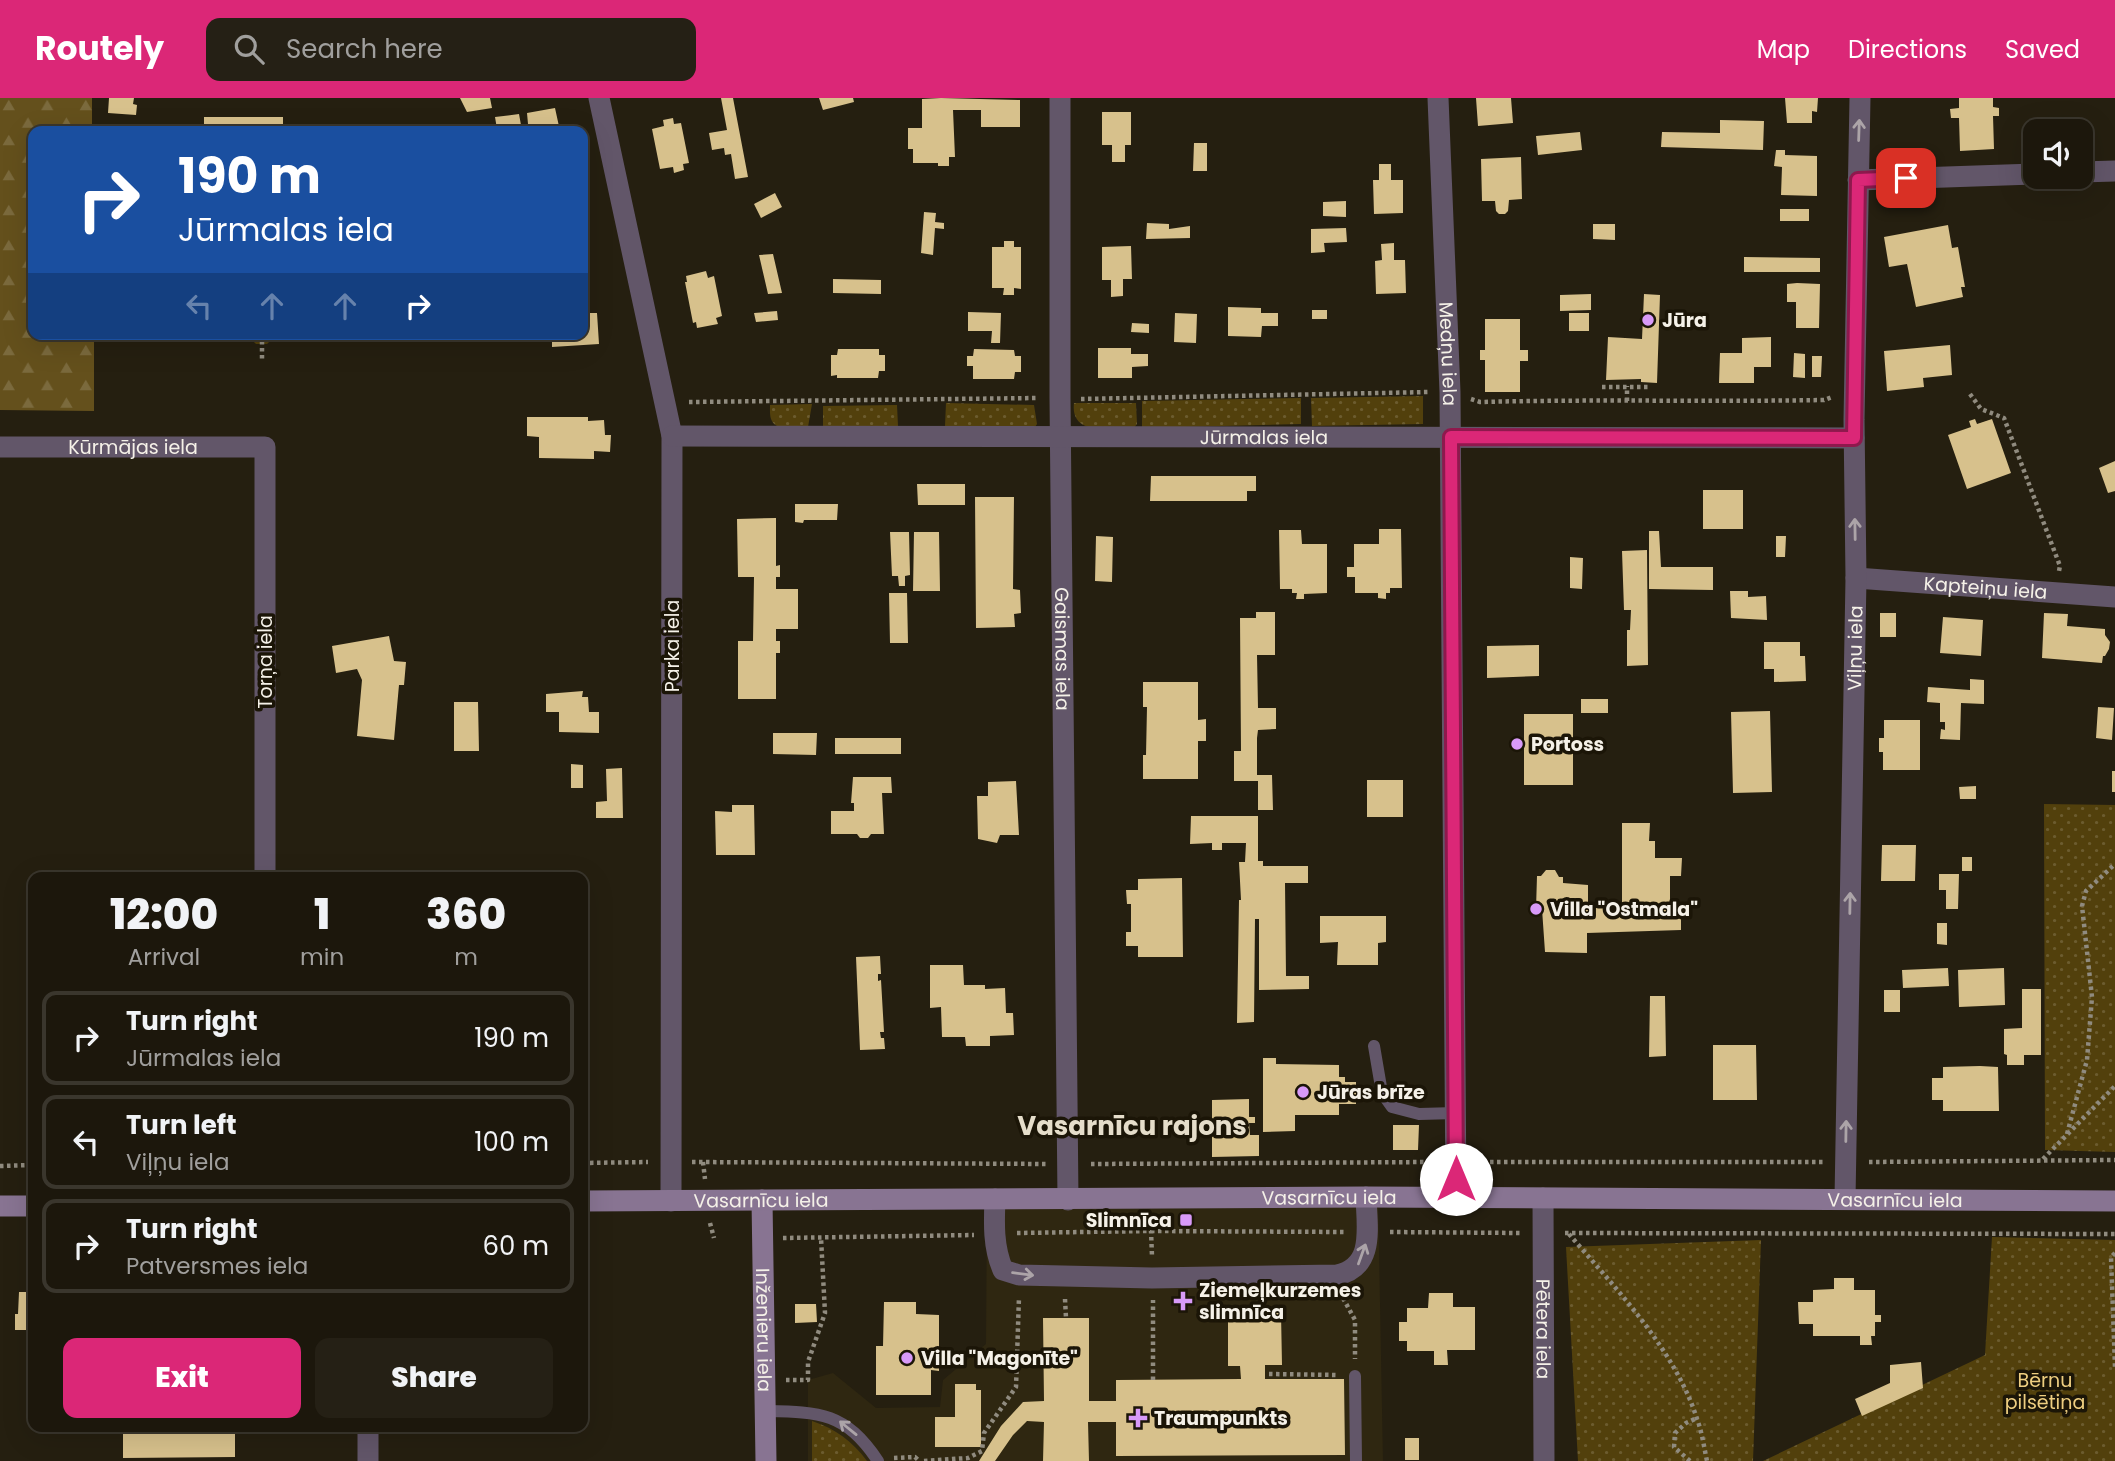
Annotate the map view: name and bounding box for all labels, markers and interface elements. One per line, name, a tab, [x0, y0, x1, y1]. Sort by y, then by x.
search box	[206, 18, 696, 81]
text: Routely	[35, 25, 164, 72]
icon: search	[230, 30, 268, 68]
text: Search here	[286, 31, 443, 67]
text: Map	[1757, 33, 1810, 66]
text: Directions	[1848, 33, 1967, 66]
text: Saved	[2005, 33, 2080, 66]
one-way arrow	[1853, 119, 1866, 142]
map controls	[2023, 119, 2093, 189]
button: sound	[2023, 119, 2093, 189]
text: 190 m	[178, 142, 321, 210]
pin	[1876, 148, 1936, 208]
icon: right	[63, 154, 154, 245]
icon: arrive	[1887, 159, 1925, 197]
text: Jūrmalas iela	[178, 207, 394, 252]
icon: left	[180, 287, 218, 325]
icon: ahead	[253, 287, 291, 325]
icon: ahead	[326, 287, 364, 325]
icon: right	[399, 287, 437, 325]
street label: Medņu iela	[1433, 301, 1464, 406]
place label: Jūra	[1662, 307, 1707, 334]
marker: Jūra	[1640, 312, 1656, 328]
street label: Jūrmalas iela	[1200, 423, 1328, 451]
street label: Kūrmājas iela	[68, 434, 198, 461]
one-way arrow	[1848, 518, 1862, 541]
street label: Kapteiņu iela	[1923, 570, 2048, 606]
street label: Gaismas iela	[1048, 587, 1077, 711]
street label: Parka iela	[659, 600, 686, 692]
street label: Viļņu iela	[1841, 605, 1869, 691]
street label: Torņa iela	[252, 615, 279, 709]
place label: Portoss	[1531, 731, 1604, 758]
marker: Portoss	[1509, 736, 1525, 752]
text: 12:00	[110, 885, 218, 944]
text: 1	[314, 885, 330, 944]
text: 360	[426, 885, 506, 944]
one-way arrow	[1843, 892, 1857, 915]
place label: Villa "Ostmala"	[1550, 896, 1698, 923]
marker: Villa "Ostmala"	[1528, 901, 1544, 917]
text: Arrival	[128, 941, 200, 973]
text: min	[300, 941, 344, 973]
text: m	[454, 941, 478, 973]
text: Turn right	[126, 1003, 258, 1039]
icon: right	[67, 1019, 105, 1057]
text: 190 m	[474, 1020, 549, 1056]
text: Jūrmalas iela	[126, 1042, 281, 1074]
place label: Jūras brīze	[1317, 1079, 1425, 1106]
marker: Jūras brīze	[1295, 1084, 1311, 1100]
text: Turn left	[126, 1107, 237, 1143]
district label: Vasarnīcu rajons	[1017, 1108, 1247, 1144]
one-way arrow	[1839, 1120, 1853, 1143]
icon: left	[67, 1123, 105, 1161]
text: 100 m	[474, 1124, 549, 1160]
position arrow	[1419, 1142, 1493, 1216]
text: Viļņu iela	[126, 1146, 230, 1178]
street label: Vasarnīcu iela	[1261, 1183, 1397, 1211]
street label: Vasarnīcu iela	[693, 1186, 829, 1214]
street label: Vasarnīcu iela	[1827, 1186, 1963, 1214]
place label: Slimnīca	[1086, 1207, 1172, 1234]
text: Turn right	[126, 1211, 258, 1247]
marker: Slimnīca	[1178, 1212, 1194, 1228]
icon: right	[67, 1227, 105, 1265]
text: 60 m	[482, 1228, 549, 1264]
one-way arrow	[1357, 1244, 1369, 1266]
text: Patversmes iela	[126, 1250, 308, 1282]
one-way arrow	[1011, 1267, 1034, 1280]
street label: Inženieru iela	[750, 1268, 778, 1392]
place label: Ziemeļkurzemes slimnīca	[1199, 1277, 1361, 1326]
street label: Pētera iela	[1530, 1279, 1557, 1379]
marker: Ziemeļkurzemes slimnīca	[1173, 1291, 1193, 1311]
button: Exit	[63, 1338, 301, 1418]
button: Share	[315, 1338, 553, 1418]
place label: Villa "Magonīte"	[921, 1345, 1078, 1372]
marker: Villa "Magonīte"	[899, 1350, 915, 1366]
park label: Bērnu pilsētiņa	[2005, 1367, 2085, 1416]
place label: Traumpunkts	[1154, 1405, 1288, 1432]
marker: Traumpunkts	[1128, 1408, 1148, 1428]
one-way arrow	[840, 1420, 858, 1436]

